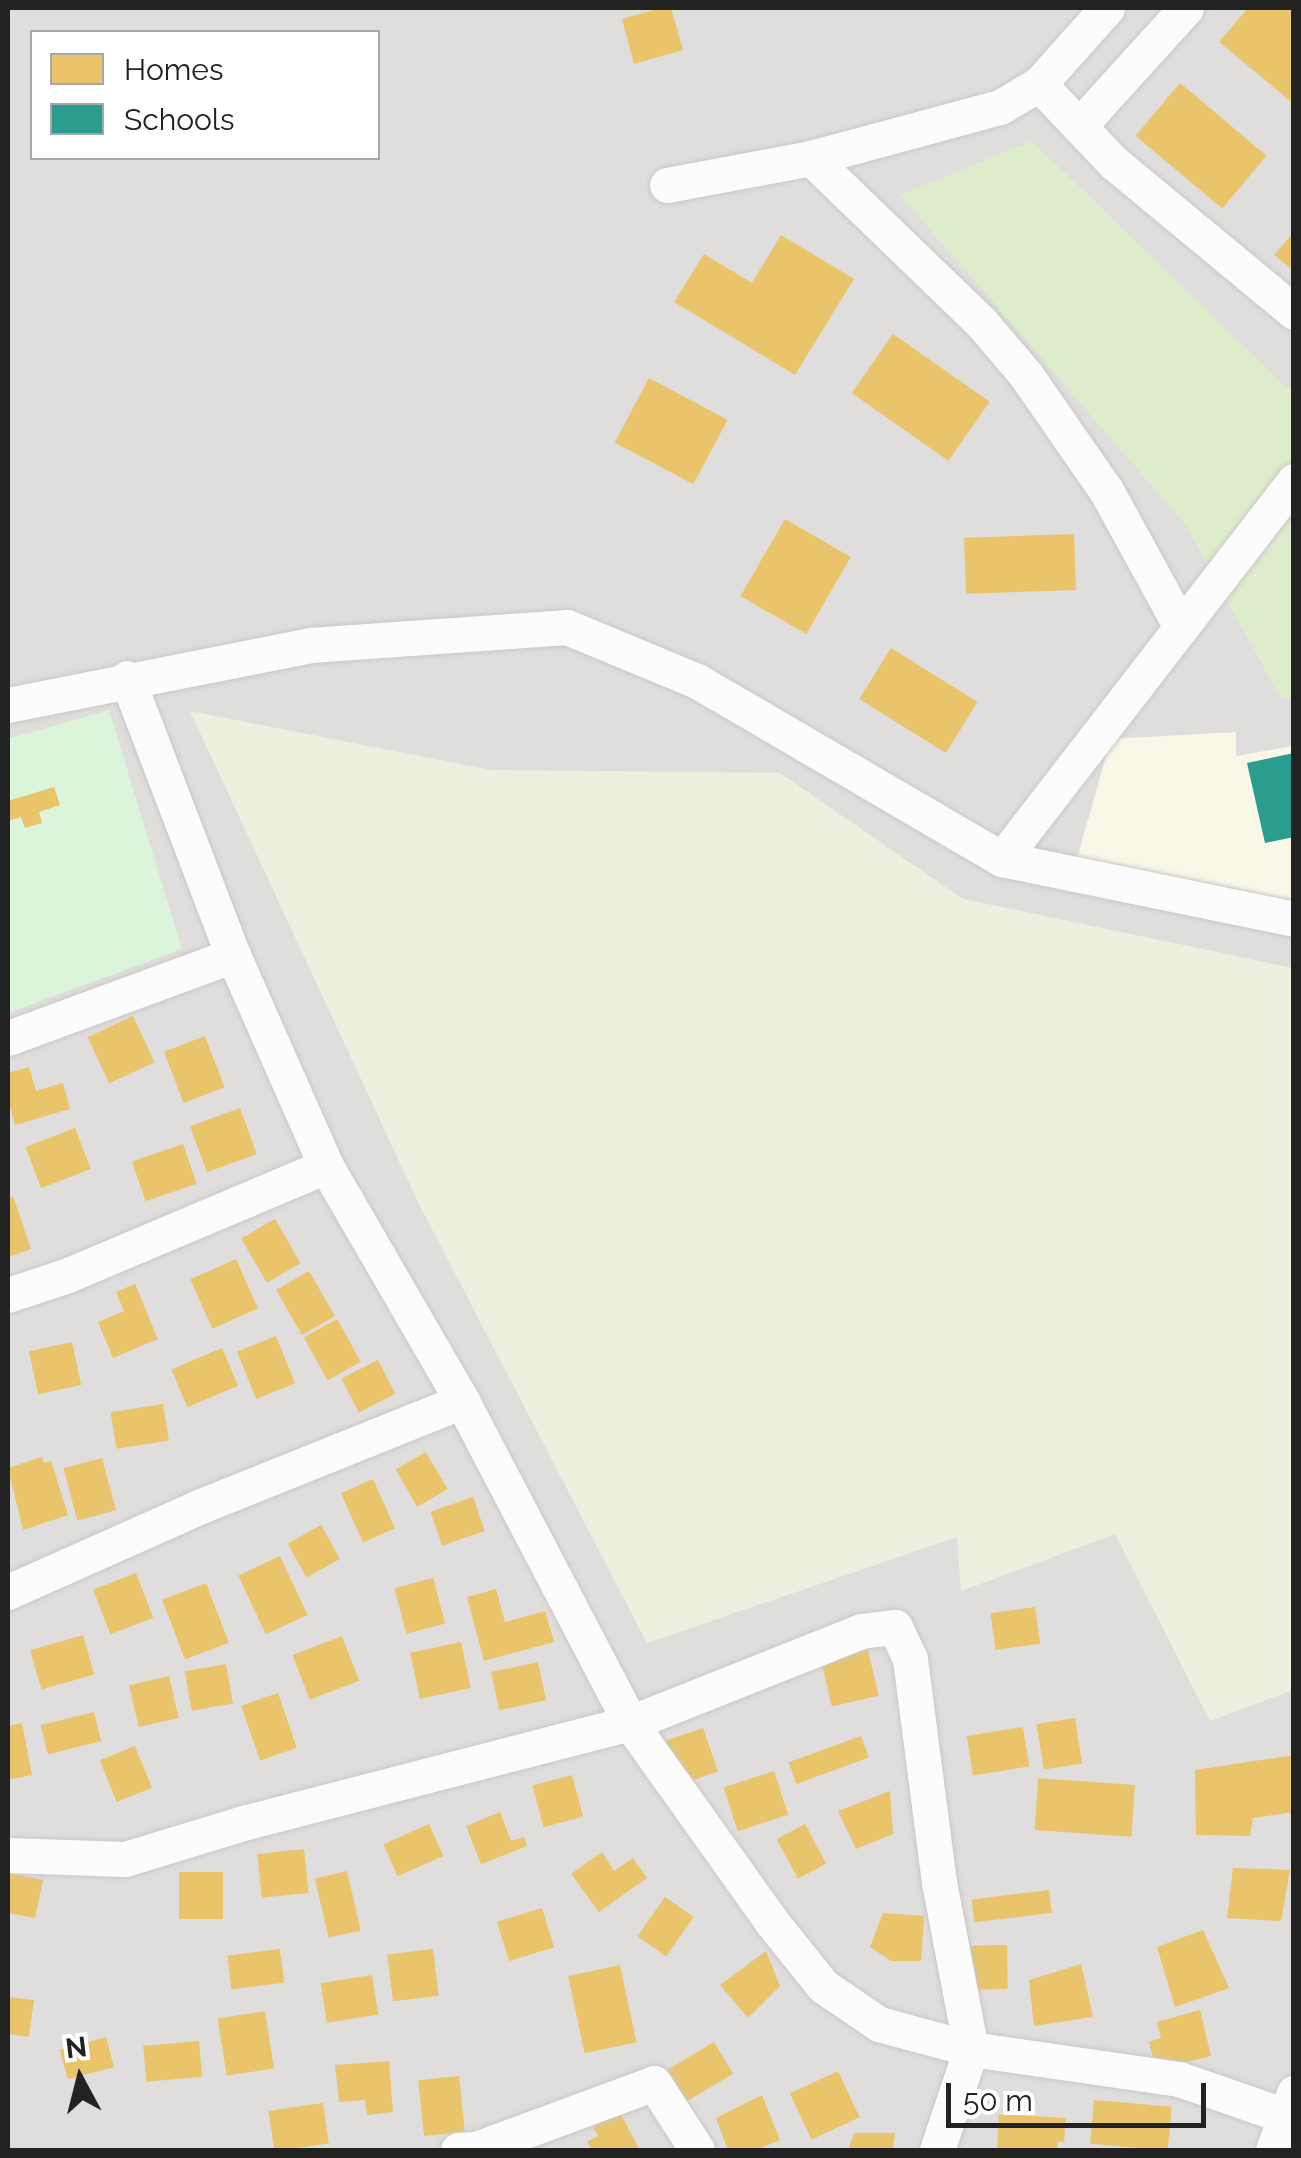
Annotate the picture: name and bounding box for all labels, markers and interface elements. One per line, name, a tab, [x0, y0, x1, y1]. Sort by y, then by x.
legend	[30, 30, 380, 160]
text: Homes	[124, 52, 223, 87]
text: Schools	[124, 102, 235, 137]
north arrow	[30, 2028, 130, 2128]
text: N	[64, 2030, 89, 2065]
scale bar	[951, 2063, 1211, 2125]
text: 50 m	[963, 2083, 1033, 2118]

